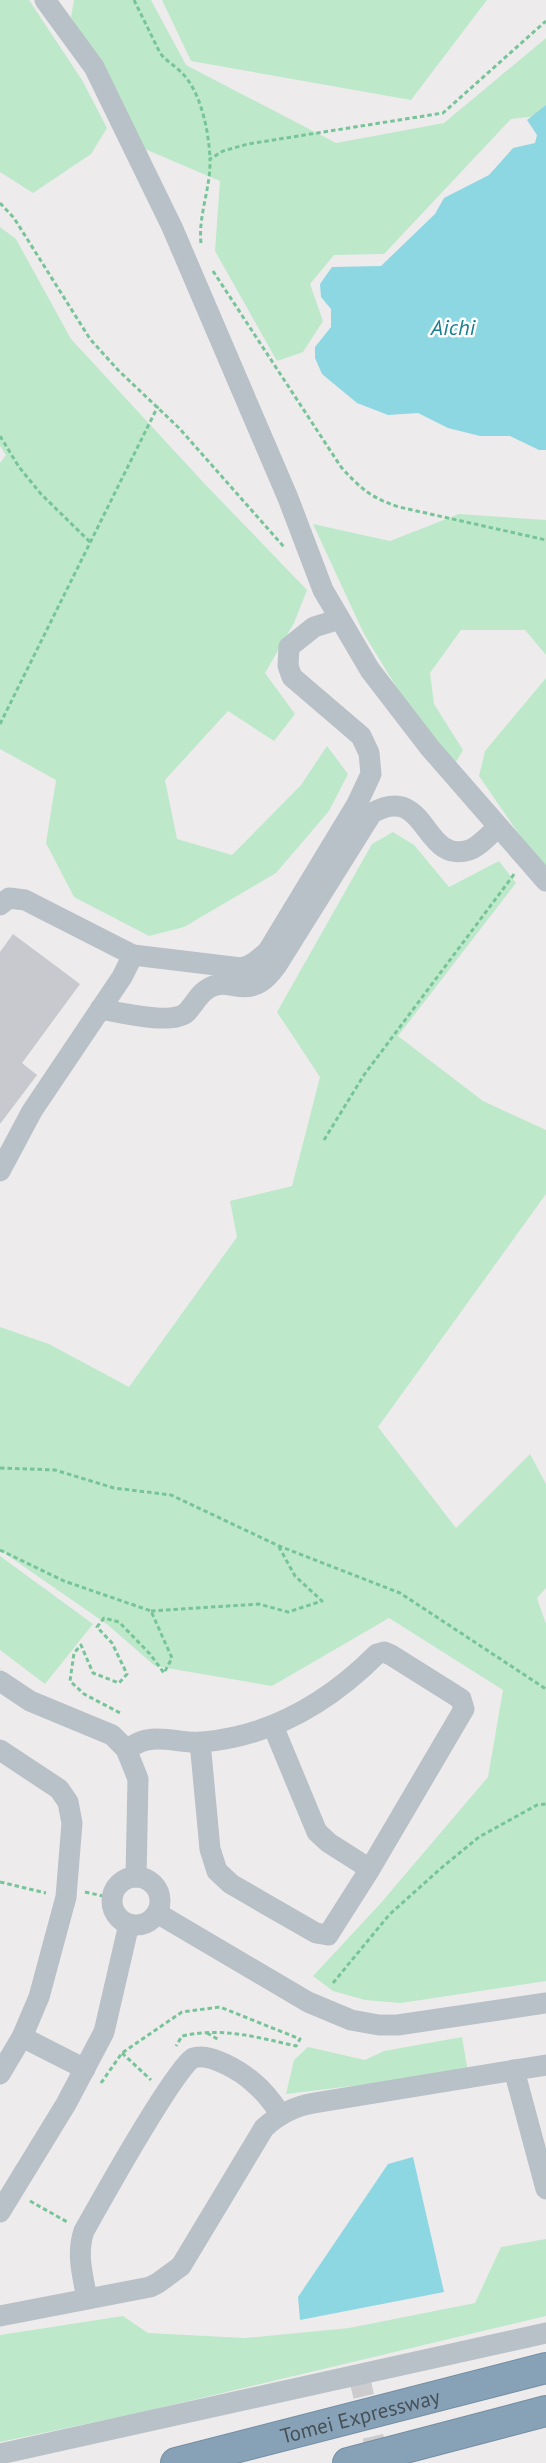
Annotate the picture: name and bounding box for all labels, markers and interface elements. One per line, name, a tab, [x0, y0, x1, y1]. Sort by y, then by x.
water label: Aichi	[430, 313, 477, 341]
street label: Tomei Expressway	[277, 2382, 443, 2449]

